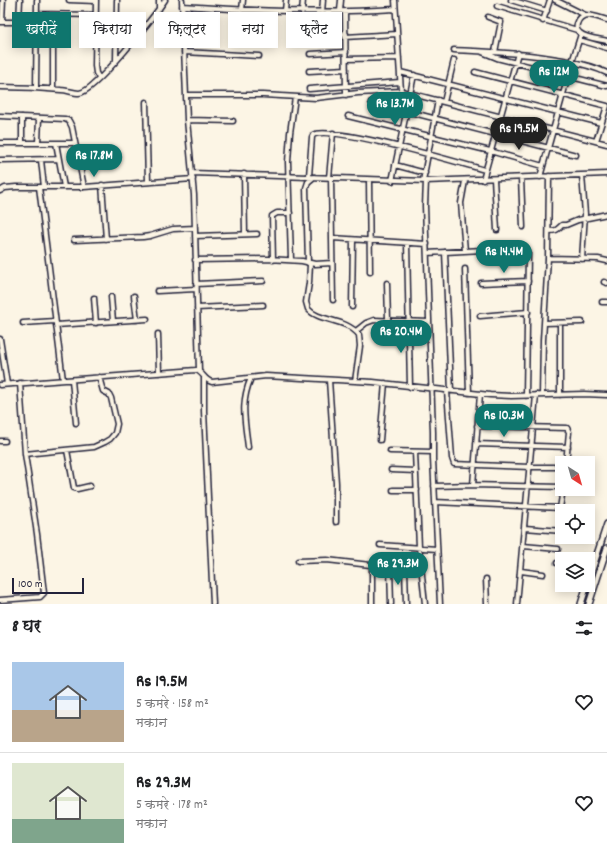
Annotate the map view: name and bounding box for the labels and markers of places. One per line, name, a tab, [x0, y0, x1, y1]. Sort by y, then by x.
pin: Rs 12M	[521, 60, 587, 94]
pin: Rs 13.7M	[354, 92, 436, 126]
pin: Rs 19.5M	[478, 117, 560, 151]
pin: Rs 17.8M	[53, 144, 135, 178]
pin: Rs 14.4M	[463, 240, 545, 274]
pin: Rs 20.4M	[360, 320, 442, 354]
pin: Rs 10.3M	[463, 404, 545, 438]
pin: Rs 29.3M	[357, 552, 439, 586]

